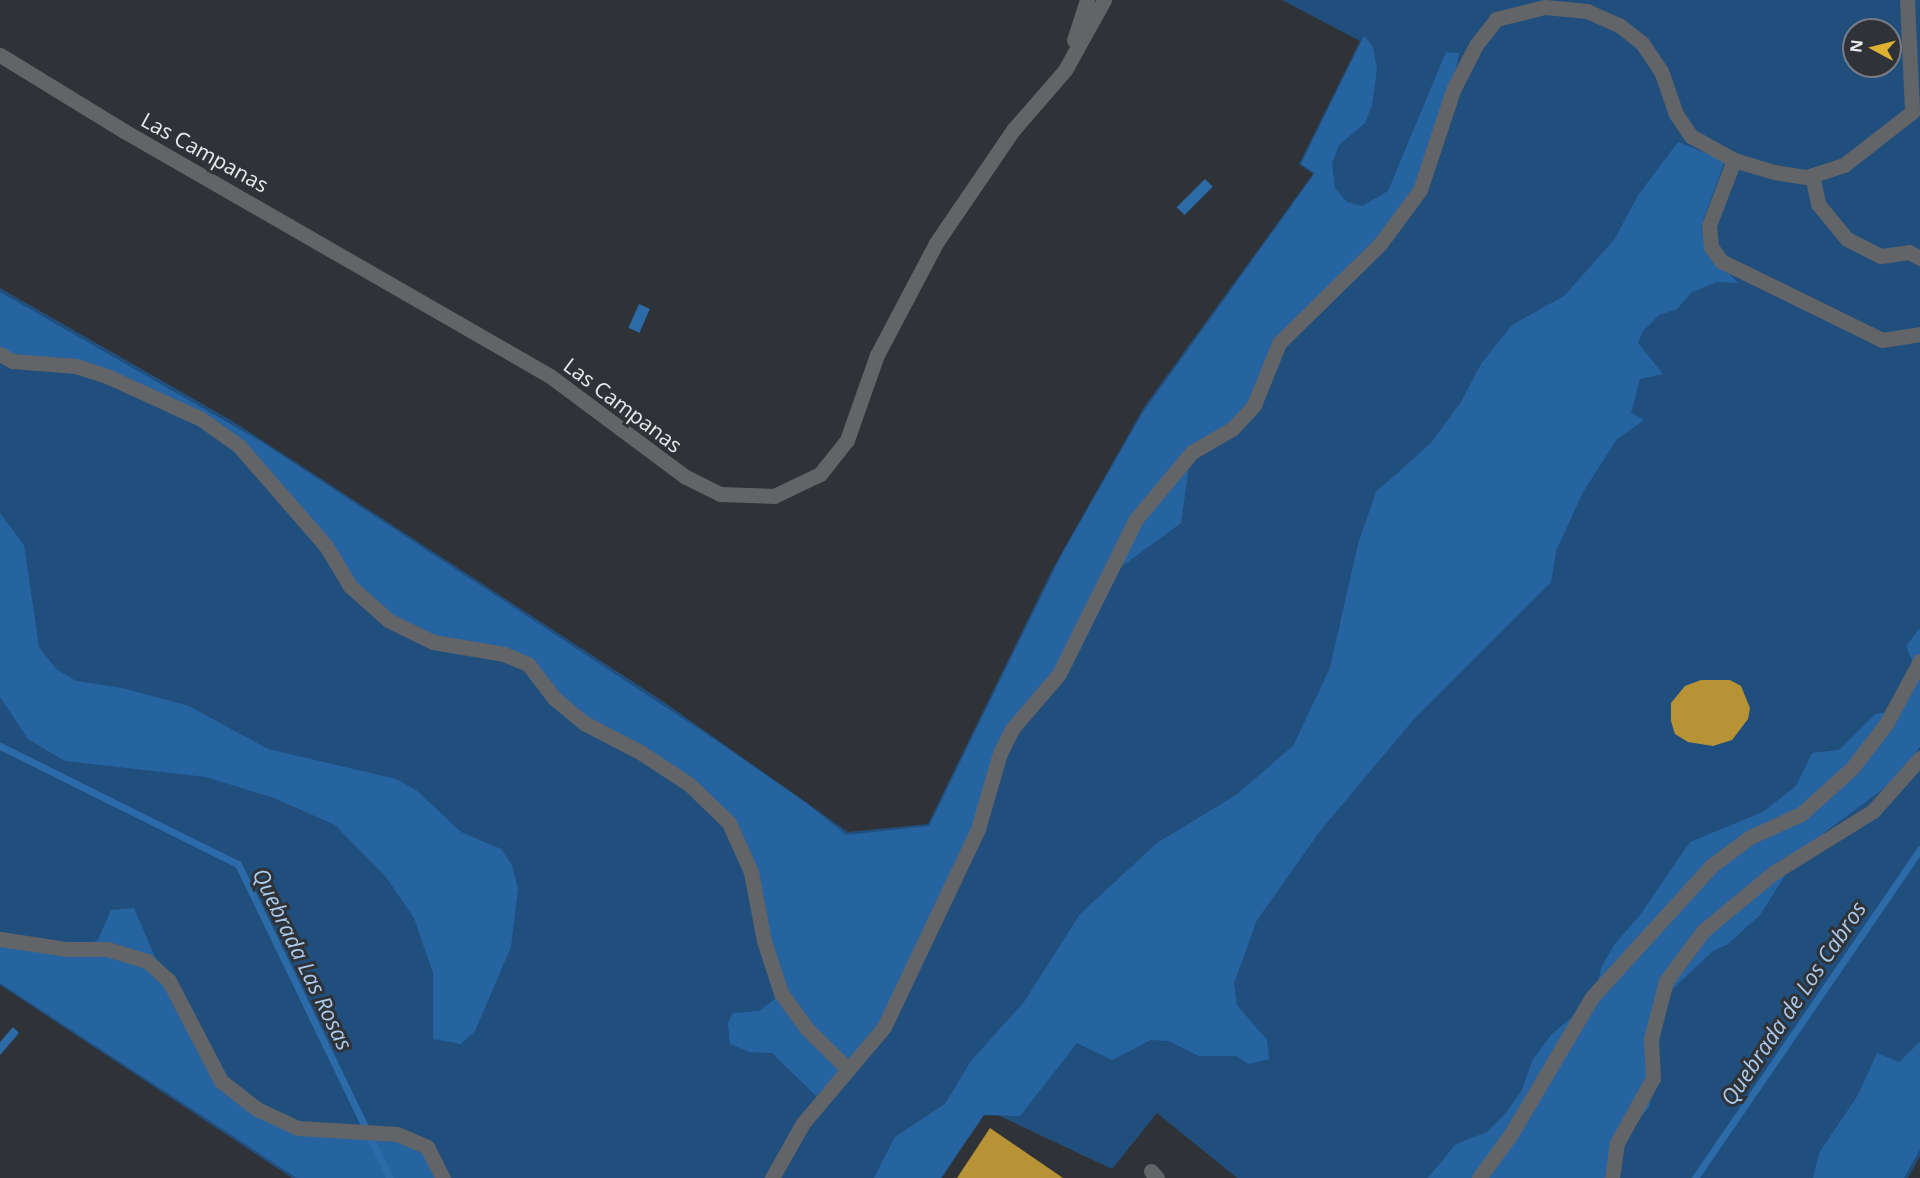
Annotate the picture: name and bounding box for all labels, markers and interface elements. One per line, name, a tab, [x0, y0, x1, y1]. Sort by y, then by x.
north arrow	[1842, 18, 1902, 78]
text: N	[1844, 38, 1868, 54]
street label: Las Campanas	[137, 107, 273, 197]
street label: Las Campanas	[559, 352, 687, 458]
water label: Quebrada Las Rosas	[248, 864, 358, 1054]
water label: Quebrada de Los Cabros	[1715, 896, 1871, 1110]

